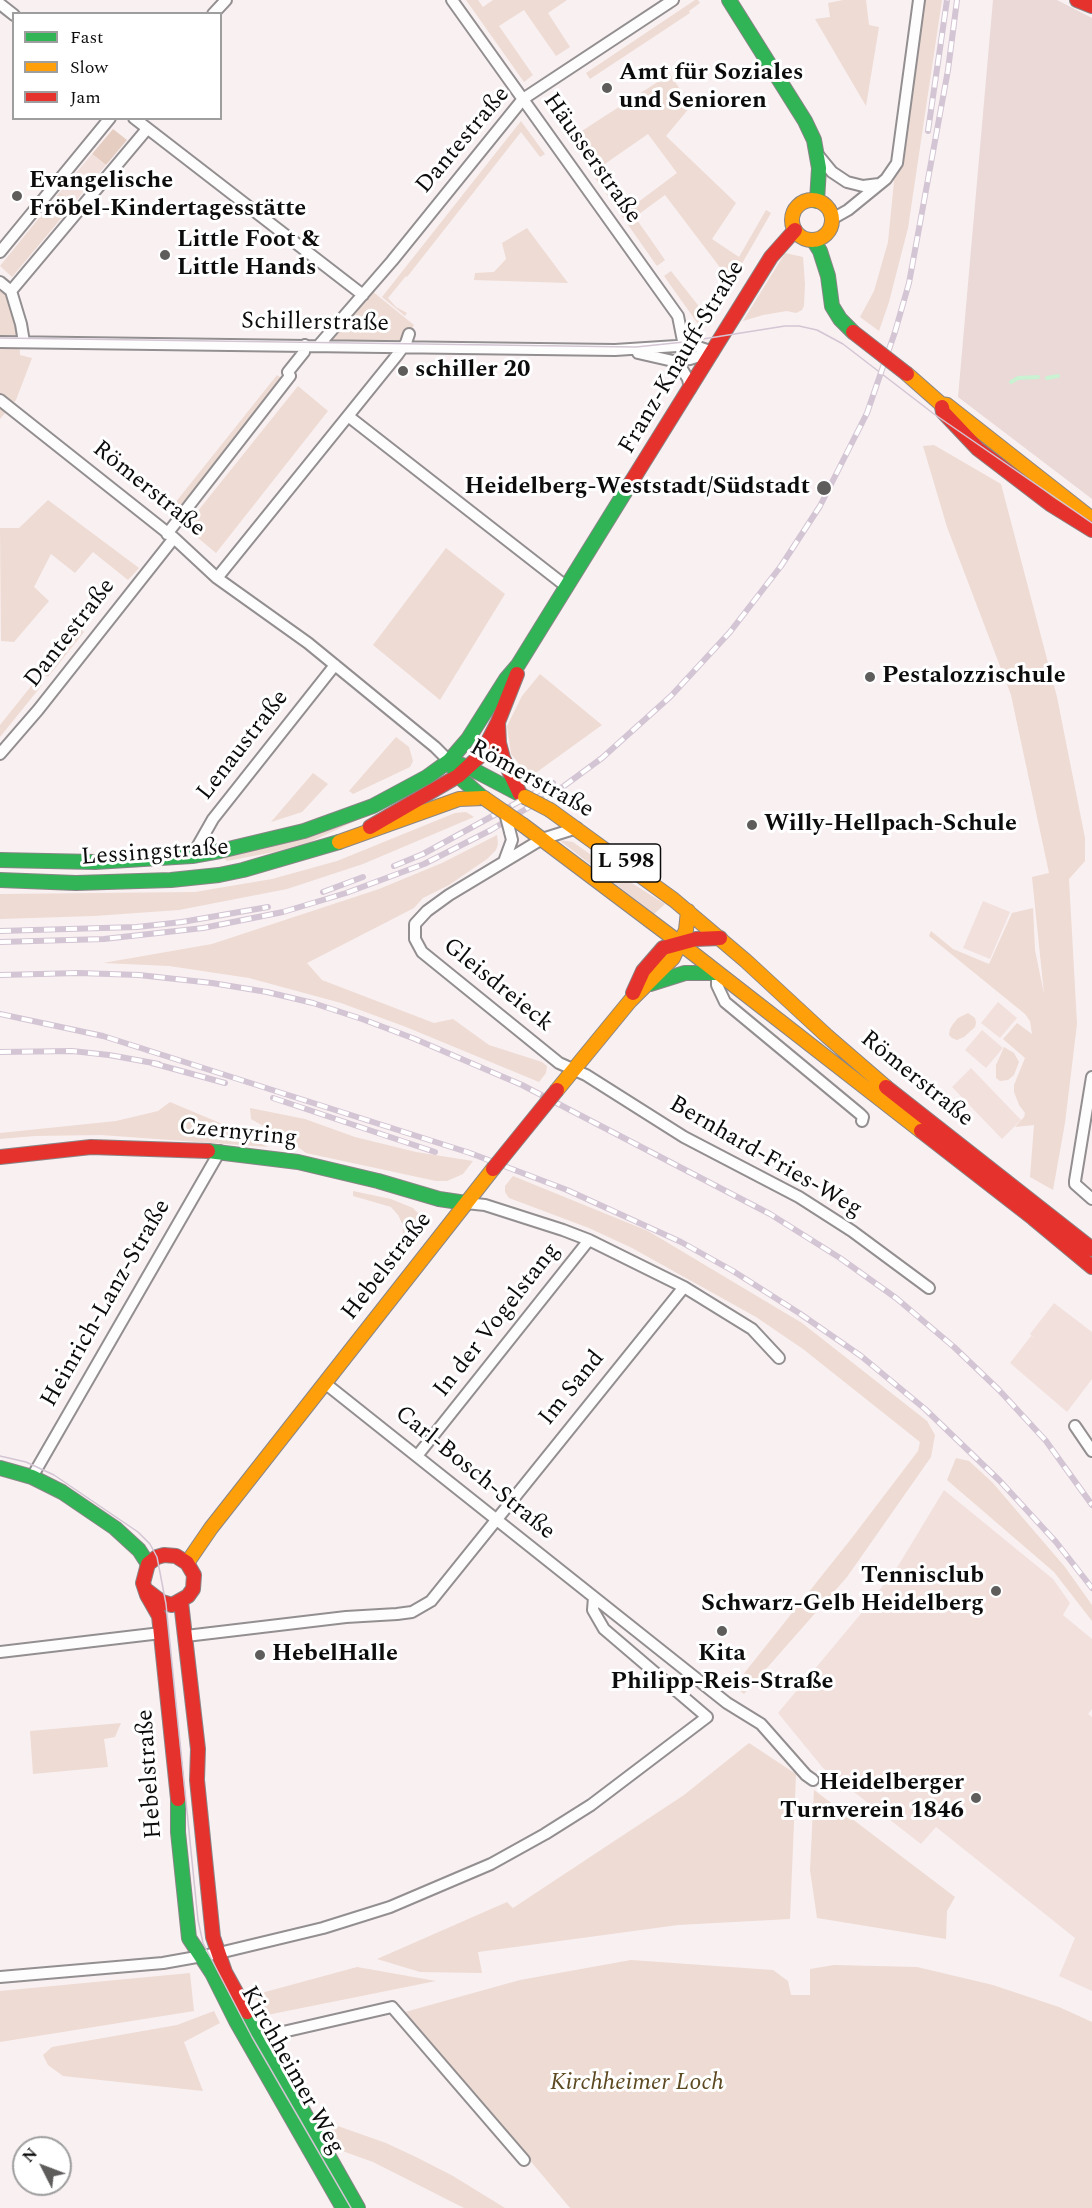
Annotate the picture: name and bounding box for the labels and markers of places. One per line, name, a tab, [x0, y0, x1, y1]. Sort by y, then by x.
place label: Amt für Soziales und Senioren	[619, 60, 803, 116]
marker: Amt für Soziales und Senioren	[600, 81, 614, 95]
place label: Evangelische Fröbel-Kindertagesstätte	[29, 168, 306, 224]
marker: Evangelische Fröbel-Kindertagesstätte	[10, 189, 24, 203]
place label: Little Foot & Little Hands	[177, 227, 320, 283]
marker: Little Foot & Little Hands	[158, 248, 172, 262]
place label: schiller 20	[415, 357, 530, 385]
marker: schiller 20	[396, 364, 410, 378]
place label: Heidelberg-Weststadt/Südstadt	[464, 474, 810, 502]
marker: Heidelberg-Weststadt/Südstadt	[815, 479, 833, 497]
place label: Pestalozzischule	[882, 663, 1066, 691]
marker: Pestalozzischule	[863, 670, 877, 684]
place label: Willy-Hellpach-Schule	[764, 811, 1017, 839]
marker: Willy-Hellpach-Schule	[745, 818, 759, 832]
place label: Tennisclub Schwarz-Gelb Heidelberg	[701, 1563, 984, 1619]
marker: Tennisclub Schwarz-Gelb Heidelberg	[989, 1584, 1003, 1598]
marker: Kita Philipp-Reis-Straße	[715, 1624, 729, 1638]
place label: HebelHalle	[272, 1641, 398, 1669]
place label: Kita Philipp-Reis-Straße	[611, 1641, 833, 1697]
marker: HebelHalle	[253, 1648, 267, 1662]
place label: Heidelberger Turnverein 1846	[780, 1770, 964, 1826]
marker: Heidelberger Turnverein 1846	[969, 1791, 983, 1805]

